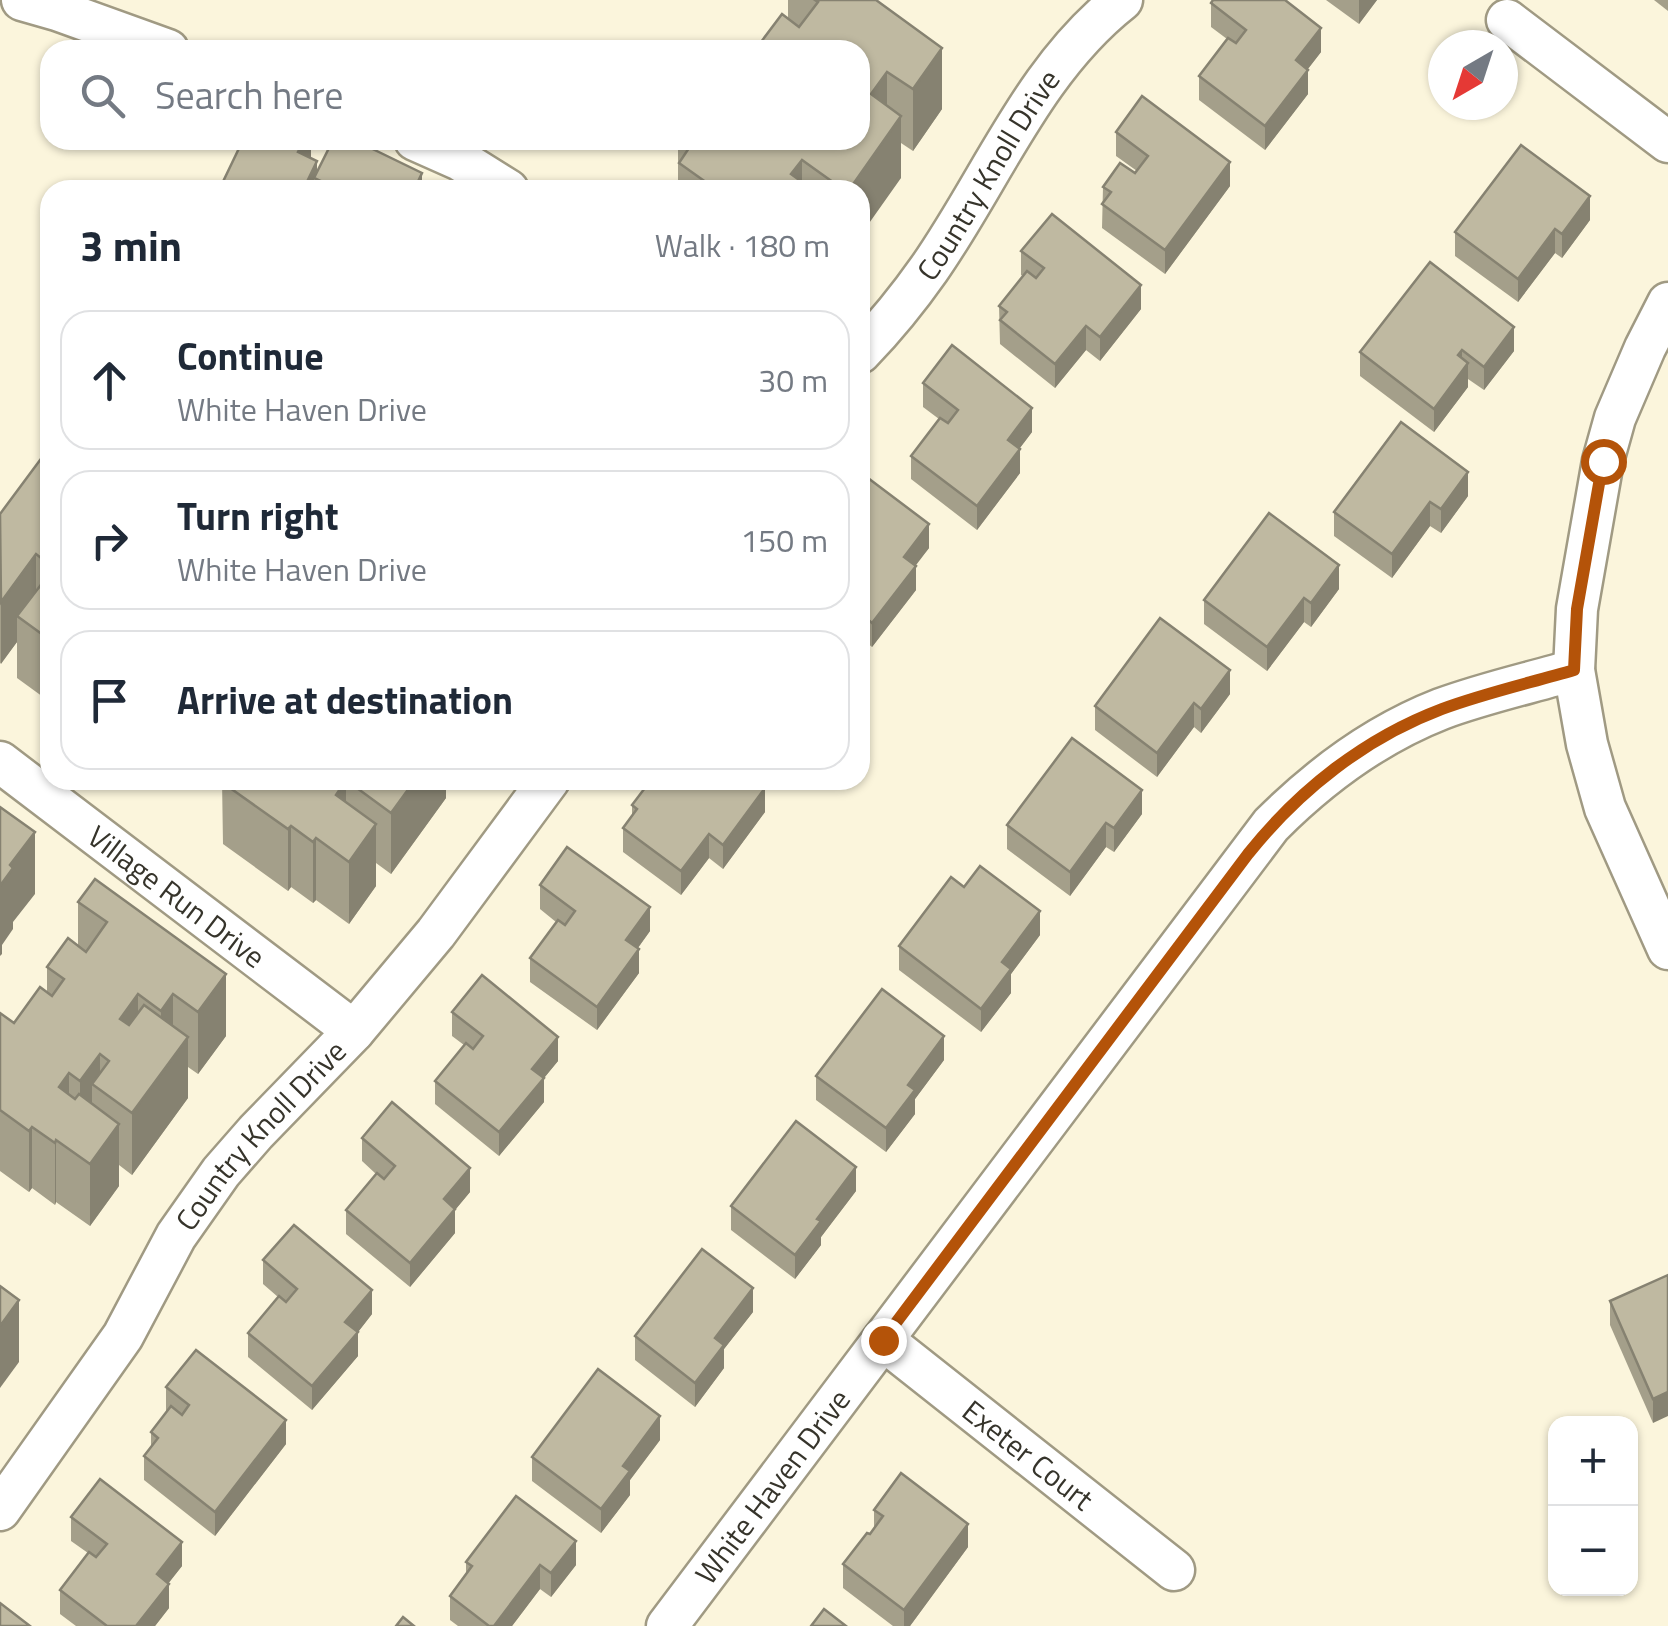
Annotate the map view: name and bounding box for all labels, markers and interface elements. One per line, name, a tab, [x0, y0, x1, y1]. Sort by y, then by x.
north arrow	[1428, 30, 1518, 120]
search box	[40, 40, 870, 150]
street label: Country Knoll Drive	[905, 59, 1071, 290]
text: Search here	[155, 66, 343, 124]
icon: search	[75, 68, 130, 123]
text: 3 min	[80, 213, 182, 277]
text: Walk · 180 m	[655, 221, 830, 269]
text: Continue	[177, 327, 324, 385]
icon: ahead	[82, 353, 137, 408]
text: 30 m	[758, 356, 828, 404]
text: White Haven Drive	[177, 385, 427, 433]
route start	[1581, 439, 1627, 485]
text: Turn right	[177, 487, 339, 545]
icon: right	[82, 513, 137, 568]
text: 150 m	[740, 516, 828, 564]
text: White Haven Drive	[177, 545, 427, 593]
text: Arrive at destination	[177, 671, 513, 729]
icon: arrive	[82, 673, 137, 728]
street label: Village Run Drive	[78, 814, 275, 979]
street label: Country Knoll Drive	[164, 1029, 357, 1240]
route end	[861, 1318, 907, 1364]
street label: White Haven Drive	[683, 1379, 861, 1594]
street label: Exeter Court	[953, 1388, 1104, 1522]
map controls	[1548, 1416, 1638, 1596]
button: +	[1548, 1416, 1638, 1506]
button: −	[1548, 1506, 1638, 1596]

